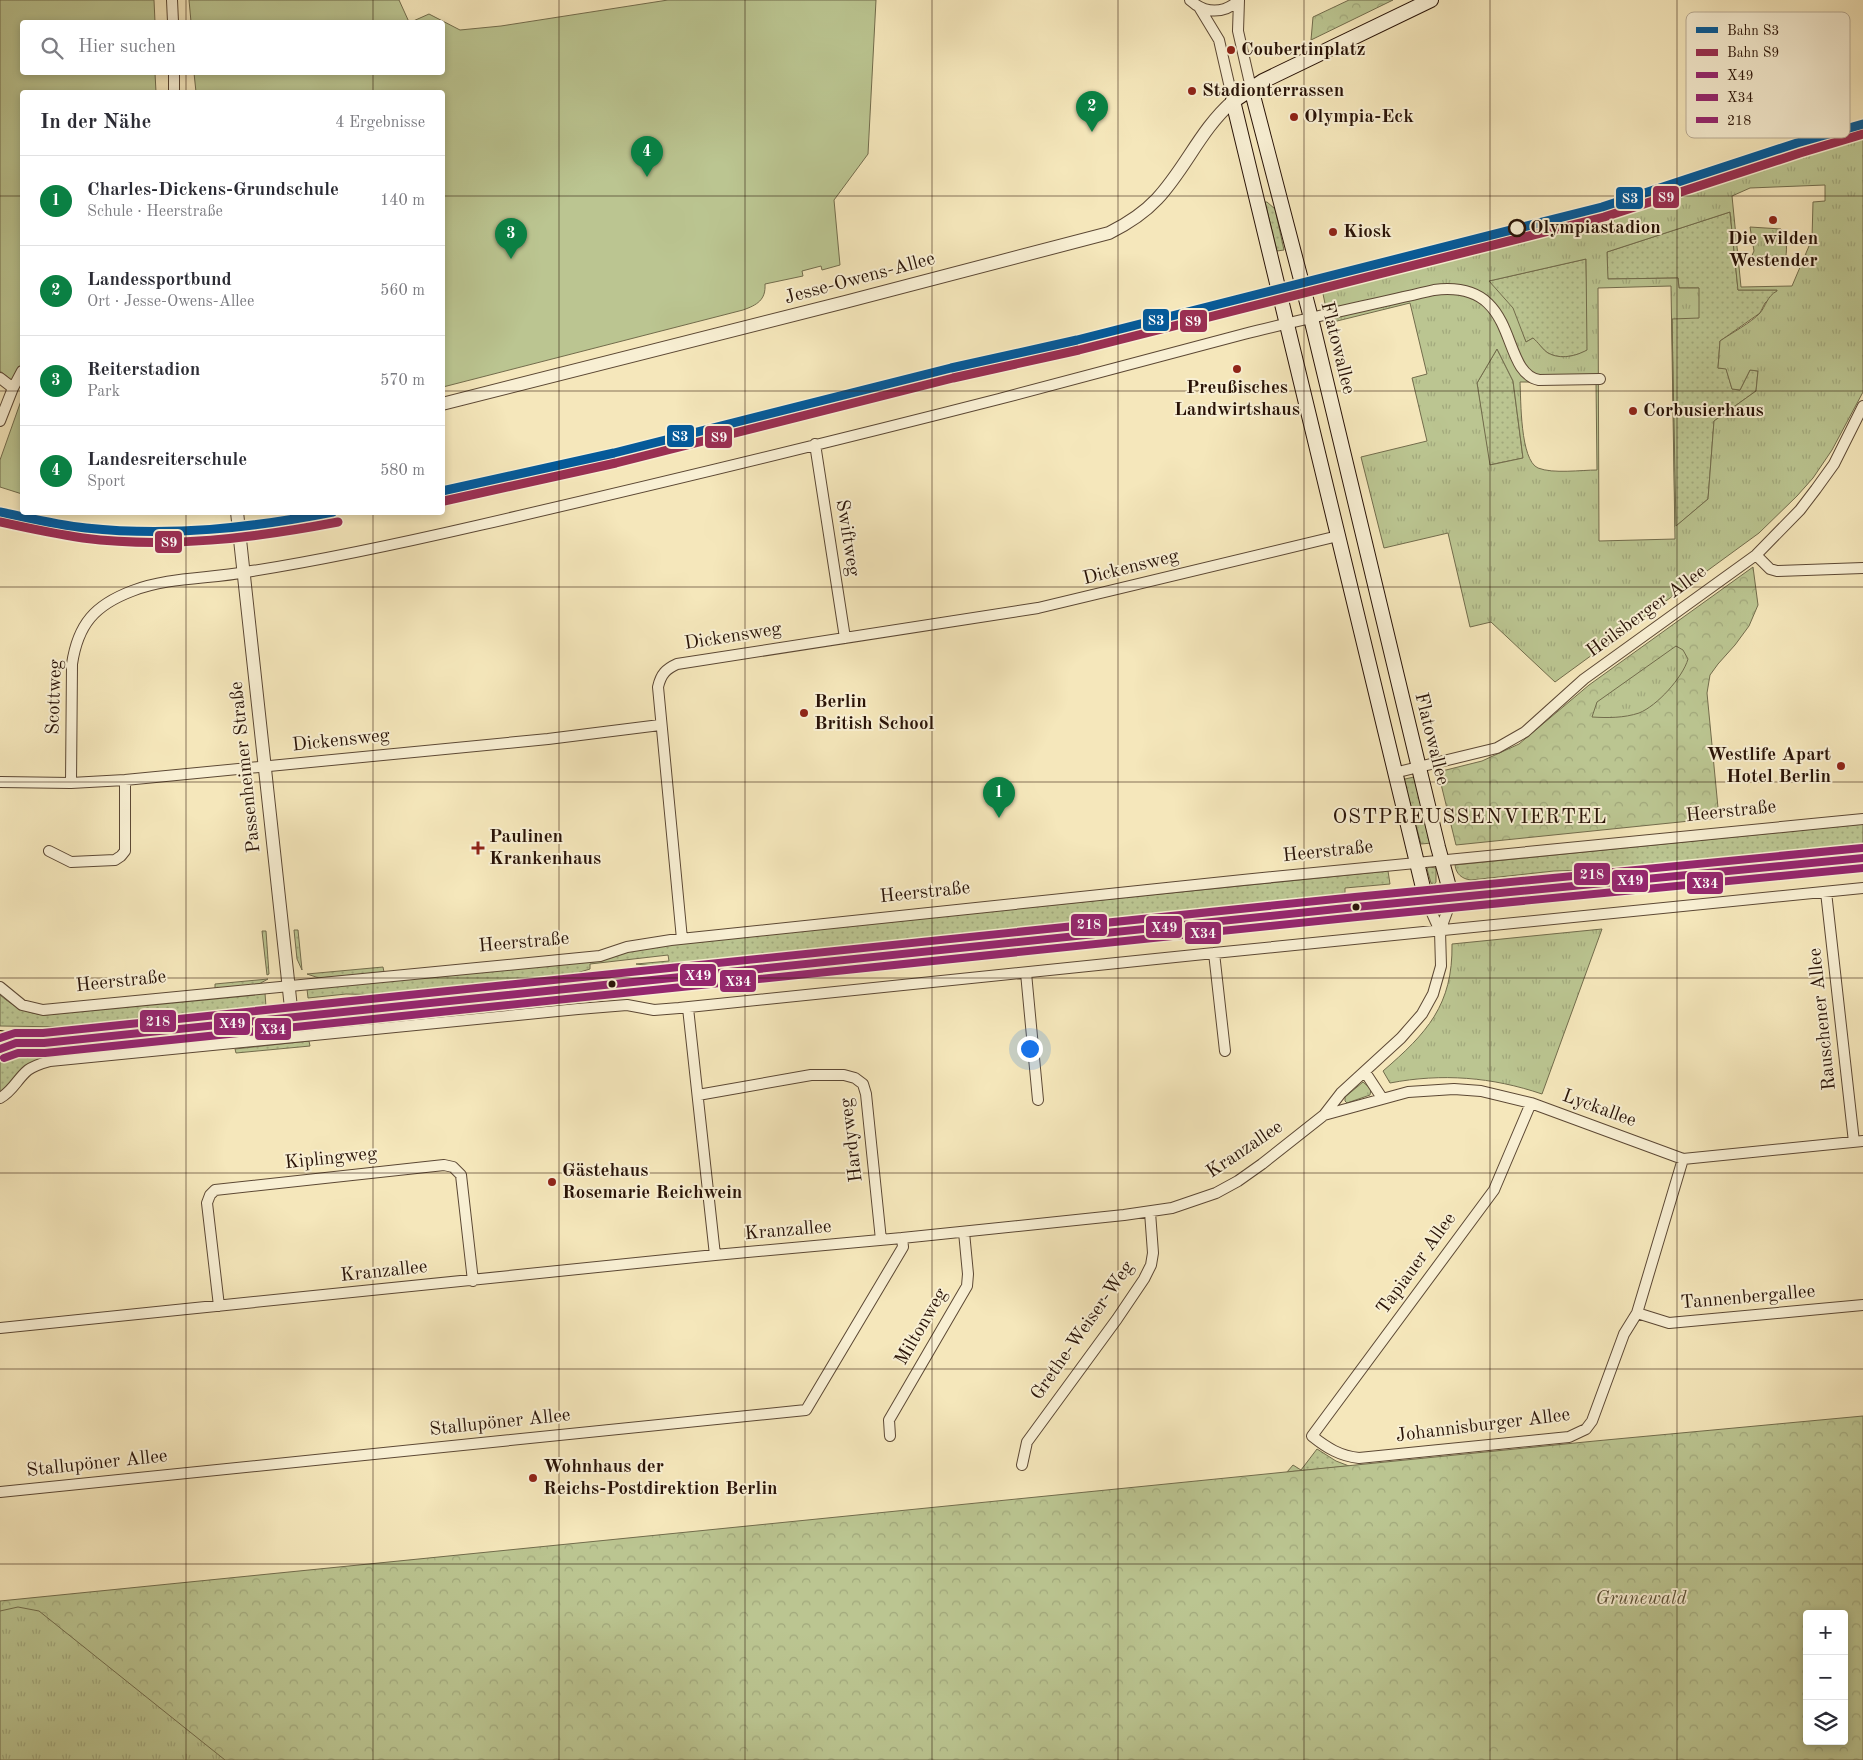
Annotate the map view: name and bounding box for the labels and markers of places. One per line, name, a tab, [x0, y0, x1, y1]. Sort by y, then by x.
place label: Coubertinplatz	[1241, 41, 1365, 60]
marker: Coubertinplatz	[1225, 44, 1237, 56]
place label: Stadionterrassen	[1202, 82, 1344, 101]
marker: Stadionterrassen	[1186, 85, 1198, 97]
pin: 2	[1076, 91, 1108, 132]
place label: Olympia-Eck	[1304, 108, 1414, 127]
marker: Olympia-Eck	[1288, 111, 1300, 123]
pin: 4	[631, 136, 663, 177]
marker: Die wilden Westender	[1767, 214, 1779, 226]
pin: 3	[495, 218, 527, 259]
marker: Olympiastadion	[1508, 219, 1526, 237]
place label: Olympiastadion	[1530, 219, 1661, 238]
place label: Kiosk	[1343, 223, 1392, 242]
marker: Kiosk	[1327, 226, 1339, 238]
place label: Die wilden Westender	[1728, 230, 1818, 271]
marker: Preußisches Landwirtshaus	[1231, 363, 1243, 375]
place label: Preußisches Landwirtshaus	[1174, 379, 1300, 420]
place label: Corbusierhaus	[1643, 402, 1764, 421]
marker: Corbusierhaus	[1627, 405, 1639, 417]
place label: Berlin British School	[814, 693, 934, 734]
marker: Berlin British School	[798, 707, 810, 719]
place label: Westlife Apart Hotel Berlin	[1706, 746, 1831, 787]
marker: Westlife Apart Hotel Berlin	[1835, 760, 1847, 772]
pin: 1	[983, 777, 1015, 818]
place label: Paulinen Krankenhaus	[489, 828, 601, 869]
marker: Paulinen Krankenhaus	[471, 841, 485, 855]
unlabelled marker	[1351, 902, 1361, 912]
unlabelled marker	[607, 979, 617, 989]
place label: Gästehaus Rosemarie Reichwein	[562, 1162, 742, 1203]
marker: Gästehaus Rosemarie Reichwein	[546, 1176, 558, 1188]
place label: Wohnhaus der Reichs-Postdirektion Berlin	[543, 1458, 778, 1499]
marker: Wohnhaus der Reichs-Postdirektion Berlin	[527, 1472, 539, 1484]

